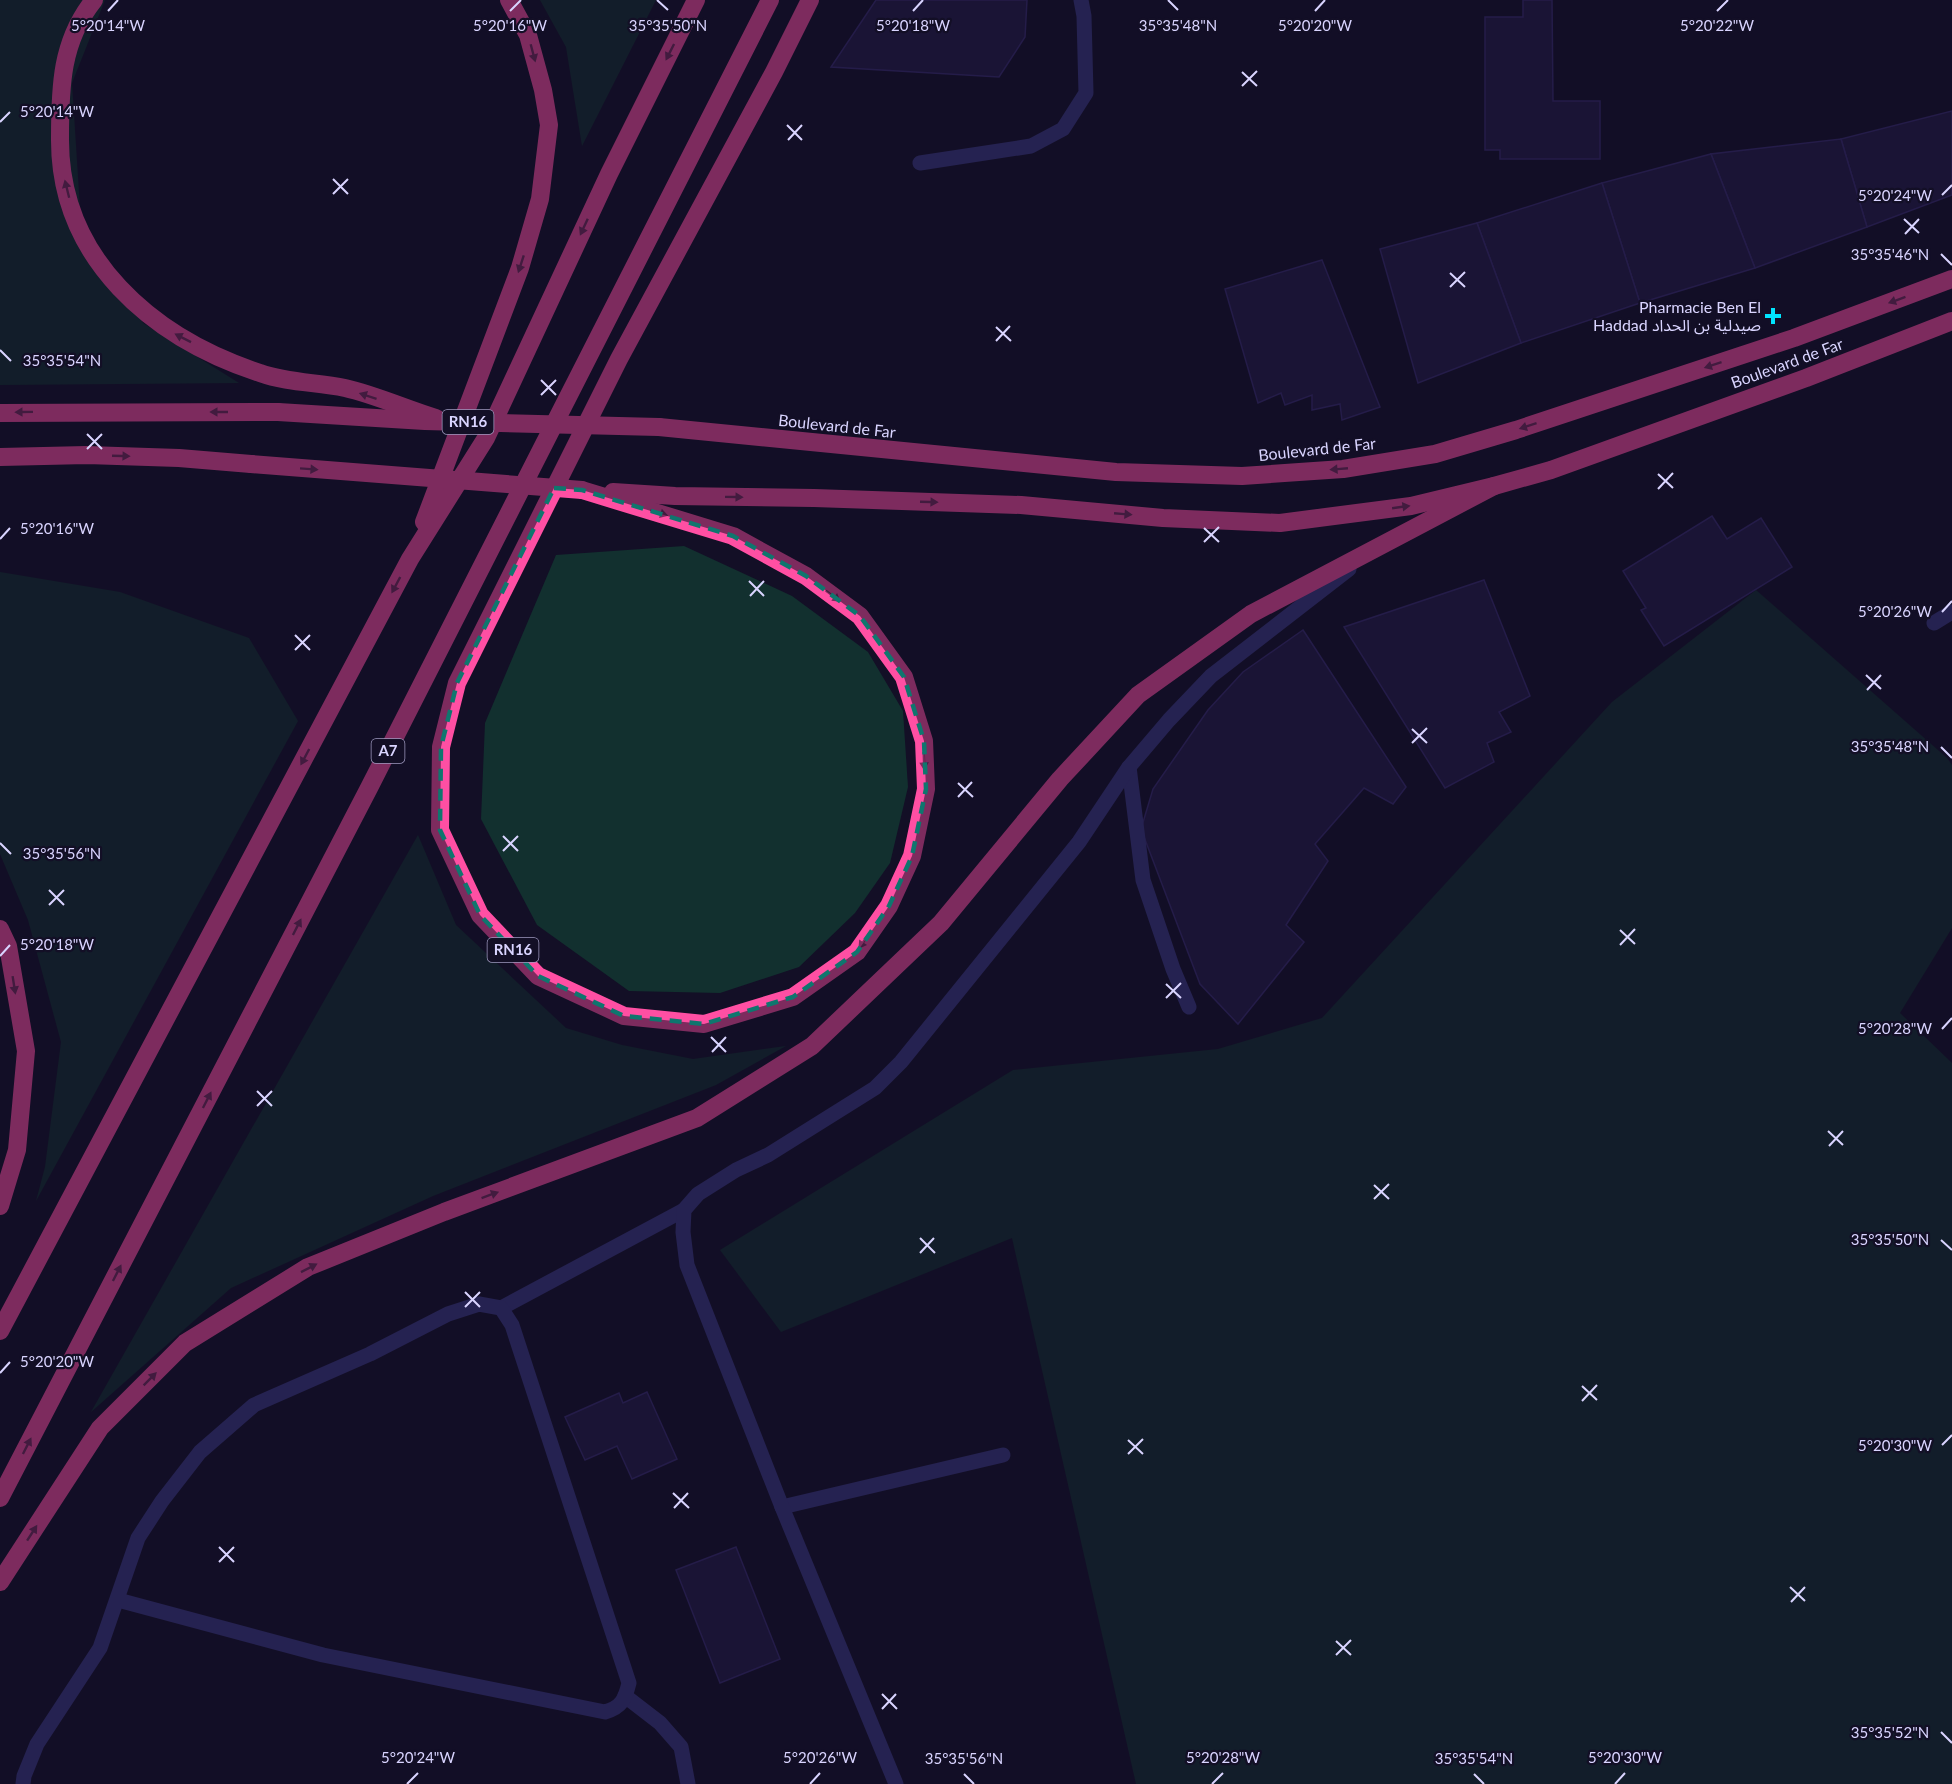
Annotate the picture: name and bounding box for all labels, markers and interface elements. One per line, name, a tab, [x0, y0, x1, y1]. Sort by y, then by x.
text: 5°20'14"W	[71, 16, 145, 34]
text: 5°20'16"W	[473, 16, 547, 34]
text: 35°35'50"N	[629, 16, 707, 34]
text: 5°20'18"W	[876, 16, 950, 34]
text: 35°35'48"N	[1139, 16, 1217, 34]
text: 5°20'20"W	[1278, 16, 1352, 34]
text: 5°20'22"W	[1680, 16, 1754, 34]
one-way arrow	[529, 44, 538, 62]
one-way arrow	[665, 44, 675, 61]
text: 5°20'14"W	[20, 102, 94, 120]
one-way arrow	[61, 180, 71, 199]
text: 5°20'24"W	[1858, 186, 1932, 204]
one-way arrow	[580, 219, 589, 236]
text: 35°35'46"N	[1851, 245, 1929, 263]
one-way arrow	[516, 255, 525, 273]
one-way arrow	[1888, 295, 1906, 305]
place label: Pharmacie Ben El Haddad صيدلية بن الحداد	[1593, 297, 1761, 335]
marker: Pharmacie Ben El Haddad صيدلية بن الحداد	[1766, 309, 1780, 323]
one-way arrow	[175, 333, 192, 342]
street label: Boulevard de Far	[1728, 333, 1846, 392]
text: 35°35'54"N	[23, 351, 101, 369]
one-way arrow	[1704, 360, 1722, 370]
one-way arrow	[359, 391, 377, 400]
one-way arrow	[210, 407, 229, 417]
one-way arrow	[15, 408, 34, 417]
road number: RN16	[442, 410, 494, 434]
street label: Boulevard de Far	[777, 410, 897, 441]
one-way arrow	[1519, 422, 1537, 431]
street label: Boulevard de Far	[1257, 433, 1377, 464]
one-way arrow	[112, 451, 131, 460]
one-way arrow	[299, 464, 318, 474]
one-way arrow	[1329, 464, 1348, 474]
one-way arrow	[724, 492, 743, 502]
one-way arrow	[919, 497, 938, 506]
one-way arrow	[1392, 502, 1411, 512]
one-way arrow	[650, 509, 668, 518]
one-way arrow	[1114, 509, 1133, 519]
text: 5°20'16"W	[20, 519, 94, 537]
one-way arrow	[391, 577, 401, 594]
one-way arrow	[825, 590, 841, 603]
text: 5°20'26"W	[1858, 602, 1932, 620]
text: 35°35'48"N	[1851, 737, 1929, 755]
road number: A7	[372, 739, 404, 763]
one-way arrow	[300, 749, 310, 766]
one-way arrow	[920, 751, 929, 770]
text: 35°35'56"N	[23, 844, 101, 862]
one-way arrow	[292, 919, 302, 936]
one-way arrow	[858, 933, 870, 949]
text: 5°20'18"W	[20, 935, 94, 953]
road number: RN16	[488, 938, 538, 962]
one-way arrow	[10, 975, 19, 994]
text: 5°20'28"W	[1858, 1019, 1932, 1037]
one-way arrow	[202, 1092, 212, 1109]
one-way arrow	[481, 1190, 499, 1200]
text: 35°35'50"N	[1851, 1230, 1929, 1248]
one-way arrow	[300, 1263, 317, 1273]
one-way arrow	[112, 1265, 122, 1282]
text: 5°20'20"W	[20, 1352, 94, 1370]
one-way arrow	[142, 1372, 156, 1386]
text: 5°20'30"W	[1858, 1436, 1932, 1454]
one-way arrow	[22, 1438, 32, 1455]
one-way arrow	[26, 1525, 37, 1541]
text: 35°35'52"N	[1851, 1723, 1929, 1741]
text: 5°20'24"W	[381, 1748, 455, 1766]
text: 5°20'26"W	[783, 1748, 857, 1766]
text: 5°20'28"W	[1186, 1748, 1260, 1766]
text: 5°20'30"W	[1588, 1748, 1662, 1766]
text: 35°35'56"N	[925, 1749, 1003, 1767]
text: 35°35'54"N	[1435, 1749, 1513, 1767]

